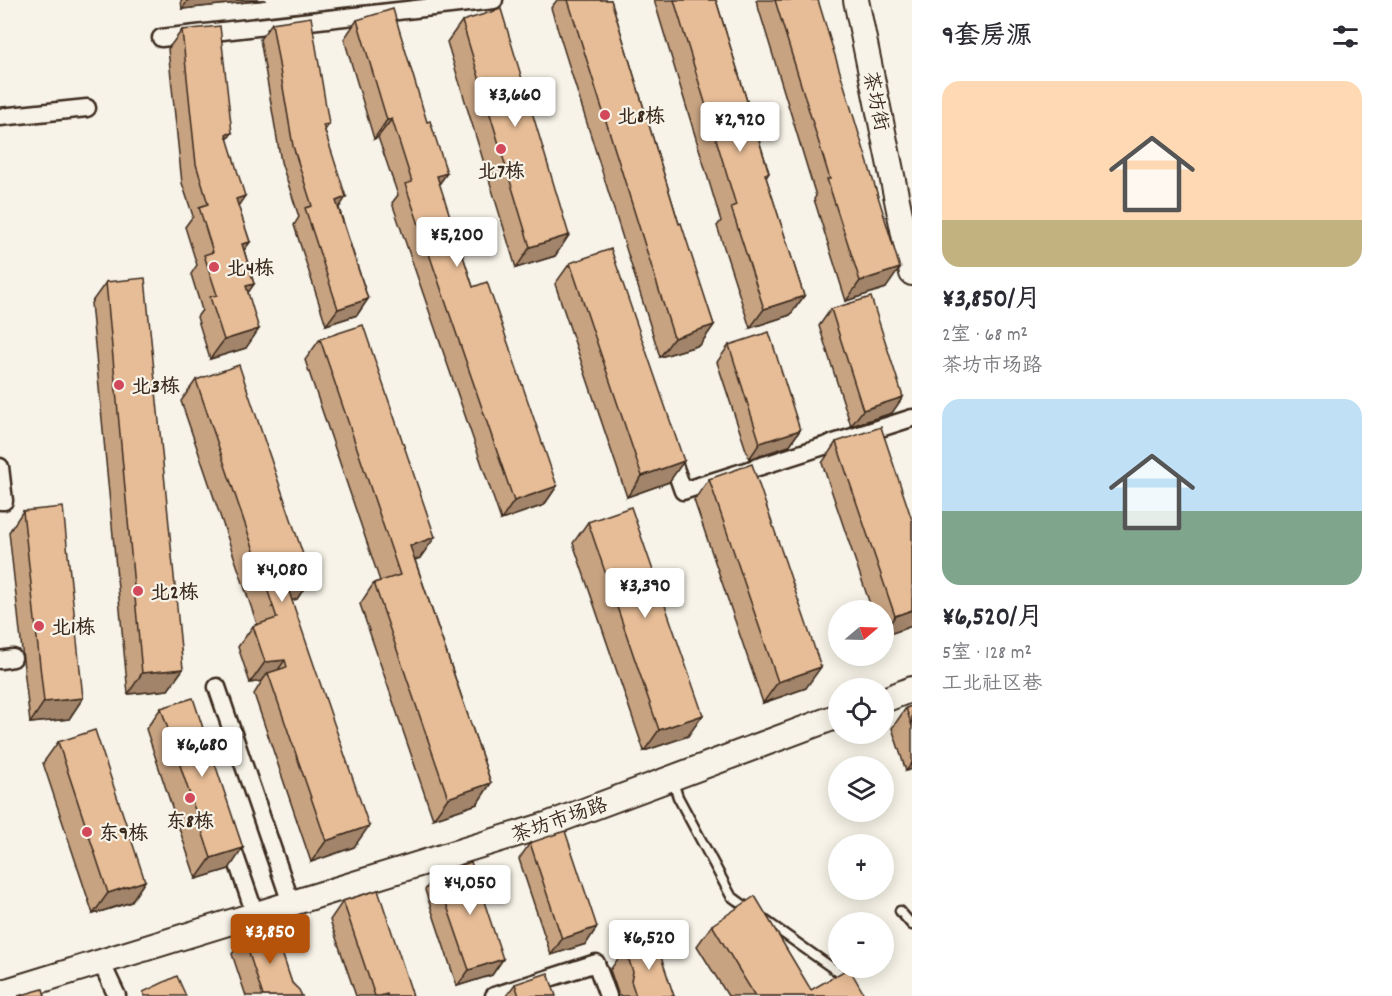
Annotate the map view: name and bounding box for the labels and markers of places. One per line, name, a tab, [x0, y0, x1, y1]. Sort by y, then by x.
pin: ¥3,660	[466, 77, 564, 128]
pin: ¥2,920	[691, 102, 789, 153]
place label: 北8栋	[617, 104, 665, 132]
marker: 北8栋	[598, 108, 612, 122]
marker: 北7栋	[494, 142, 508, 156]
place label: 北7栋	[477, 159, 525, 187]
pin: ¥5,200	[408, 217, 506, 268]
place label: 北4栋	[226, 256, 274, 284]
marker: 北4栋	[207, 260, 221, 274]
place label: 北3栋	[131, 374, 180, 402]
marker: 北3栋	[112, 378, 126, 392]
pin: ¥4,080	[233, 552, 331, 603]
pin: ¥3,390	[596, 568, 694, 619]
place label: 北2栋	[150, 580, 199, 608]
marker: 北2栋	[131, 584, 145, 598]
place label: 北1栋	[51, 615, 95, 643]
marker: 北1栋	[32, 619, 46, 633]
pin: ¥6,680	[153, 727, 251, 778]
marker: 东8栋	[183, 791, 197, 805]
place label: 东8栋	[166, 809, 214, 837]
place label: 东9栋	[99, 821, 148, 849]
marker: 东9栋	[80, 825, 94, 839]
pin: ¥4,050	[421, 865, 519, 916]
pin: ¥3,850	[221, 914, 319, 965]
pin: ¥6,520	[600, 920, 698, 971]

